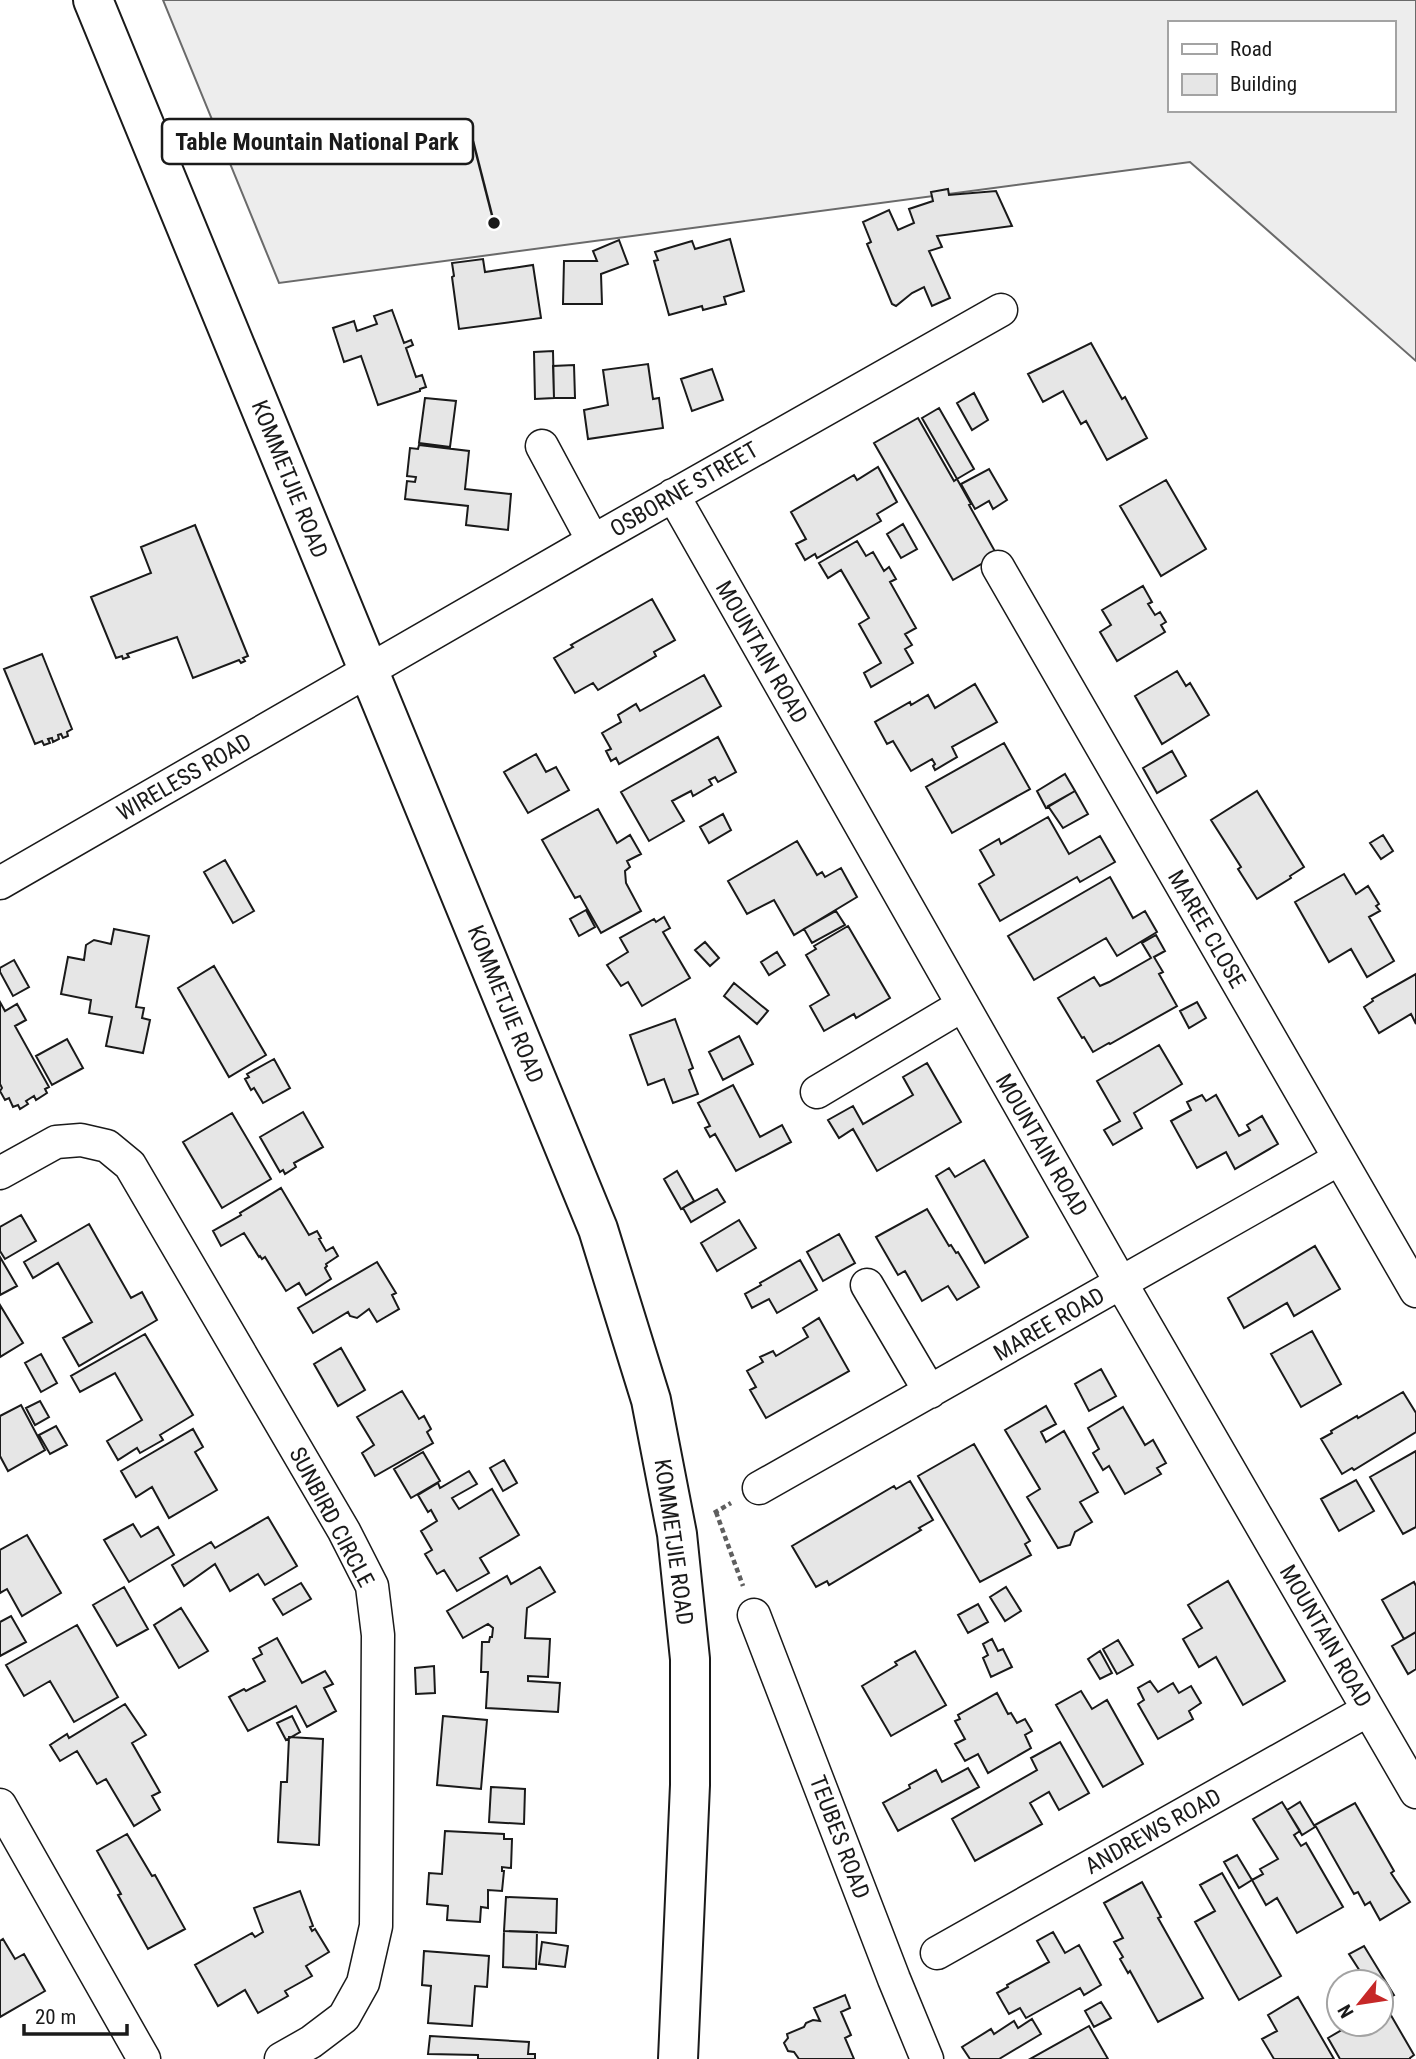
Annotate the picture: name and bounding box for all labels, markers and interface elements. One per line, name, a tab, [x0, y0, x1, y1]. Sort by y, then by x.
legend	[1168, 21, 1395, 112]
text: Road	[1230, 37, 1272, 61]
text: Building	[1230, 72, 1297, 96]
callout: Table Mountain National Park	[162, 119, 473, 164]
text: Table Mountain National Park	[175, 128, 459, 156]
street label: KOMMETJIE ROAD	[246, 396, 333, 562]
street label: OSBORNE STREET	[605, 436, 763, 543]
street label: MOUNTAIN ROAD	[710, 576, 813, 728]
street label: WIRELESS ROAD	[112, 728, 256, 827]
street label: MAREE CLOSE	[1162, 866, 1251, 993]
street label: KOMMETJIE ROAD	[462, 921, 549, 1087]
street label: MOUNTAIN ROAD	[990, 1069, 1093, 1221]
street label: MAREE ROAD	[989, 1282, 1109, 1367]
street label: SUNBIRD CIRCLE	[283, 1443, 380, 1592]
street label: KOMMETJIE ROAD	[648, 1457, 699, 1627]
street label: MOUNTAIN ROAD	[1274, 1560, 1377, 1712]
street label: TEUBES ROAD	[804, 1772, 875, 1903]
street label: ANDREWS ROAD	[1081, 1783, 1226, 1880]
north arrow	[1325, 1968, 1395, 2038]
scale bar	[24, 1993, 128, 2037]
text: N	[1333, 2000, 1359, 2022]
text: 20 m	[35, 2005, 76, 2029]

